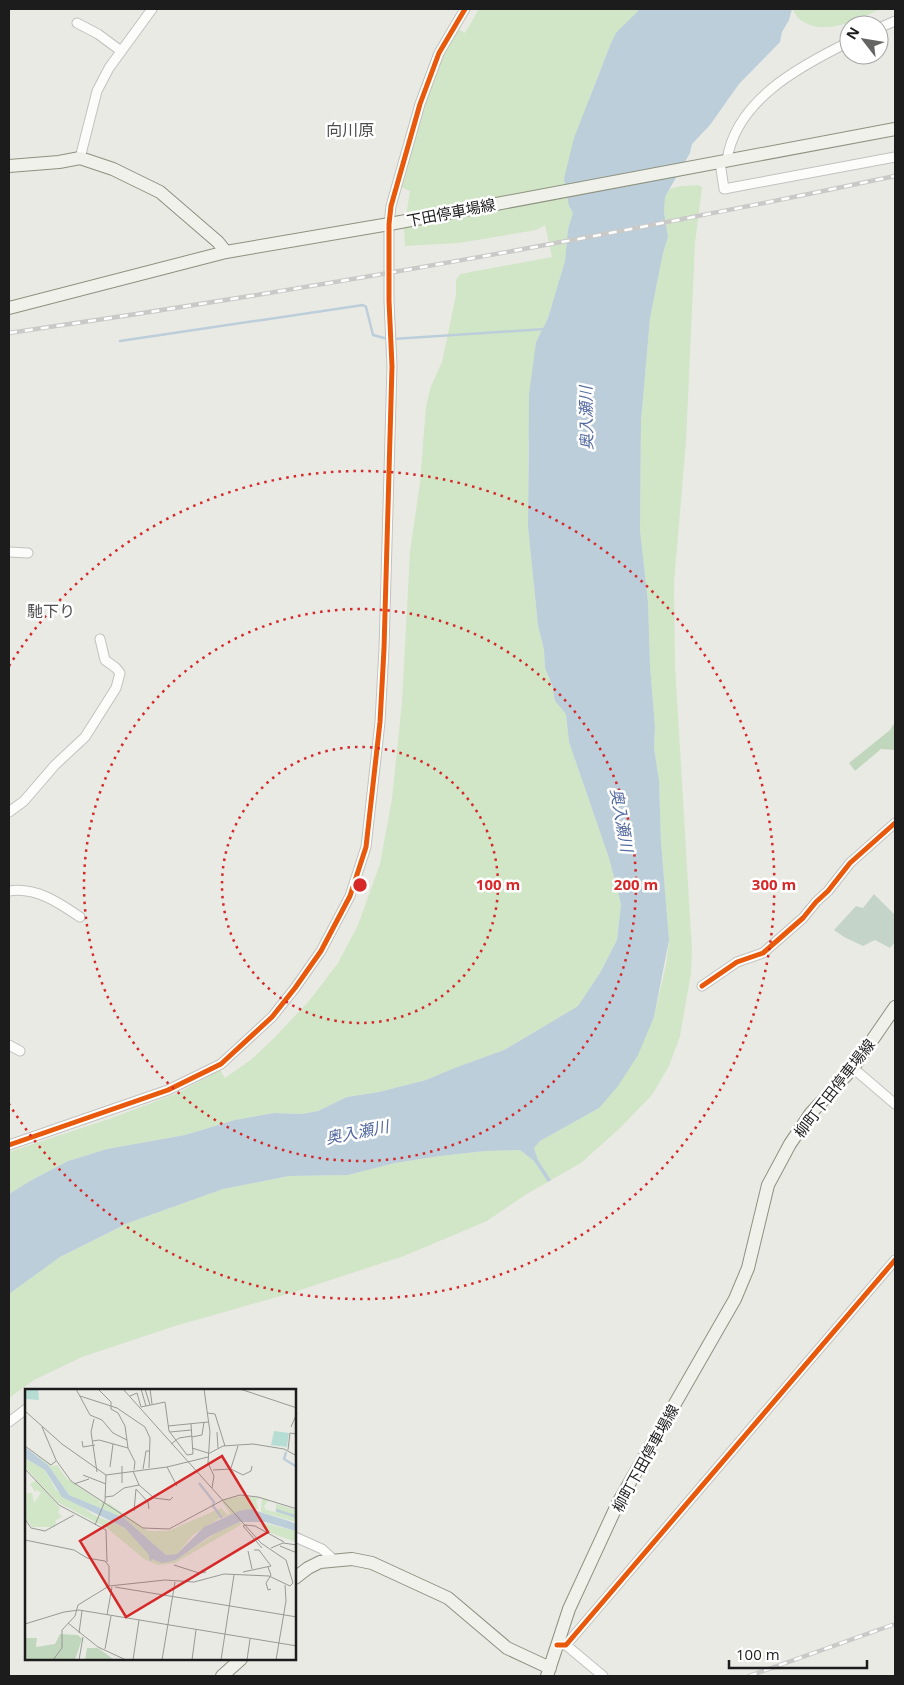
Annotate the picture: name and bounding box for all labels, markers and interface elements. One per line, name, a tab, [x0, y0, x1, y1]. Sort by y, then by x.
north arrow	[839, 15, 889, 65]
text: N	[841, 23, 864, 43]
district label: 向川原	[326, 119, 374, 141]
street label: 下田停車場線	[405, 194, 497, 230]
water label: 奥入瀬川	[574, 384, 598, 450]
district label: 馳下り	[27, 600, 75, 622]
water label: 奥入瀬川	[606, 787, 639, 855]
text: 100 m	[476, 874, 520, 894]
text: 200 m	[614, 874, 658, 894]
text: 300 m	[752, 874, 796, 894]
centre of rings	[351, 876, 369, 894]
street label: 柳町下田停車場線	[789, 1035, 879, 1141]
water label: 奥入瀬川	[323, 1115, 392, 1149]
inset map	[25, 1389, 296, 1660]
street label: 柳町下田停車場線	[607, 1401, 683, 1515]
scale bar	[729, 1638, 866, 1670]
text: 100 m	[736, 1644, 780, 1664]

